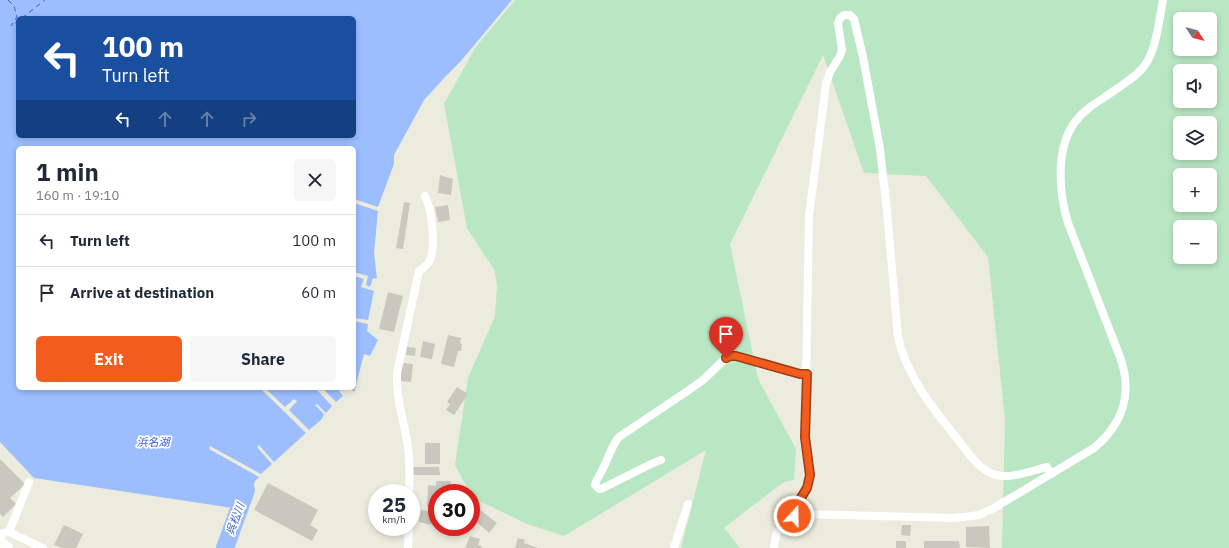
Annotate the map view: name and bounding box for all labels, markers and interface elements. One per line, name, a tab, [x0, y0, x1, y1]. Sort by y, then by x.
north arrow	[1173, 12, 1217, 56]
map controls	[1173, 12, 1217, 264]
text: 100 m	[102, 28, 184, 65]
icon: left	[36, 32, 88, 84]
text: Turn left	[102, 64, 170, 87]
button: sound	[1173, 64, 1217, 108]
icon: left	[112, 108, 134, 130]
icon: ahead	[154, 108, 176, 130]
icon: ahead	[196, 108, 218, 130]
icon: right	[238, 108, 260, 130]
button: layers	[1173, 116, 1217, 160]
text: 1 min	[36, 156, 99, 188]
button: close	[294, 159, 336, 201]
button: +	[1173, 168, 1217, 212]
text: 160 m · 19:10	[36, 187, 119, 204]
button: −	[1173, 220, 1217, 264]
icon: left	[36, 230, 58, 252]
text: Turn left	[70, 231, 130, 250]
text: 100 m	[292, 231, 336, 250]
icon: arrive	[36, 282, 58, 304]
text: Arrive at destination	[70, 283, 214, 302]
text: 60 m	[301, 283, 336, 302]
pin	[709, 317, 743, 358]
icon: arrive	[715, 323, 737, 345]
button: Exit	[36, 336, 182, 382]
button: Share	[190, 336, 336, 382]
water label: 浜名湖	[137, 435, 171, 449]
speed limit sign: 30	[428, 484, 480, 536]
text: 25	[382, 491, 406, 518]
position arrow	[773, 495, 815, 537]
water label: 呉松川	[223, 500, 248, 537]
text: km/h	[382, 513, 406, 526]

